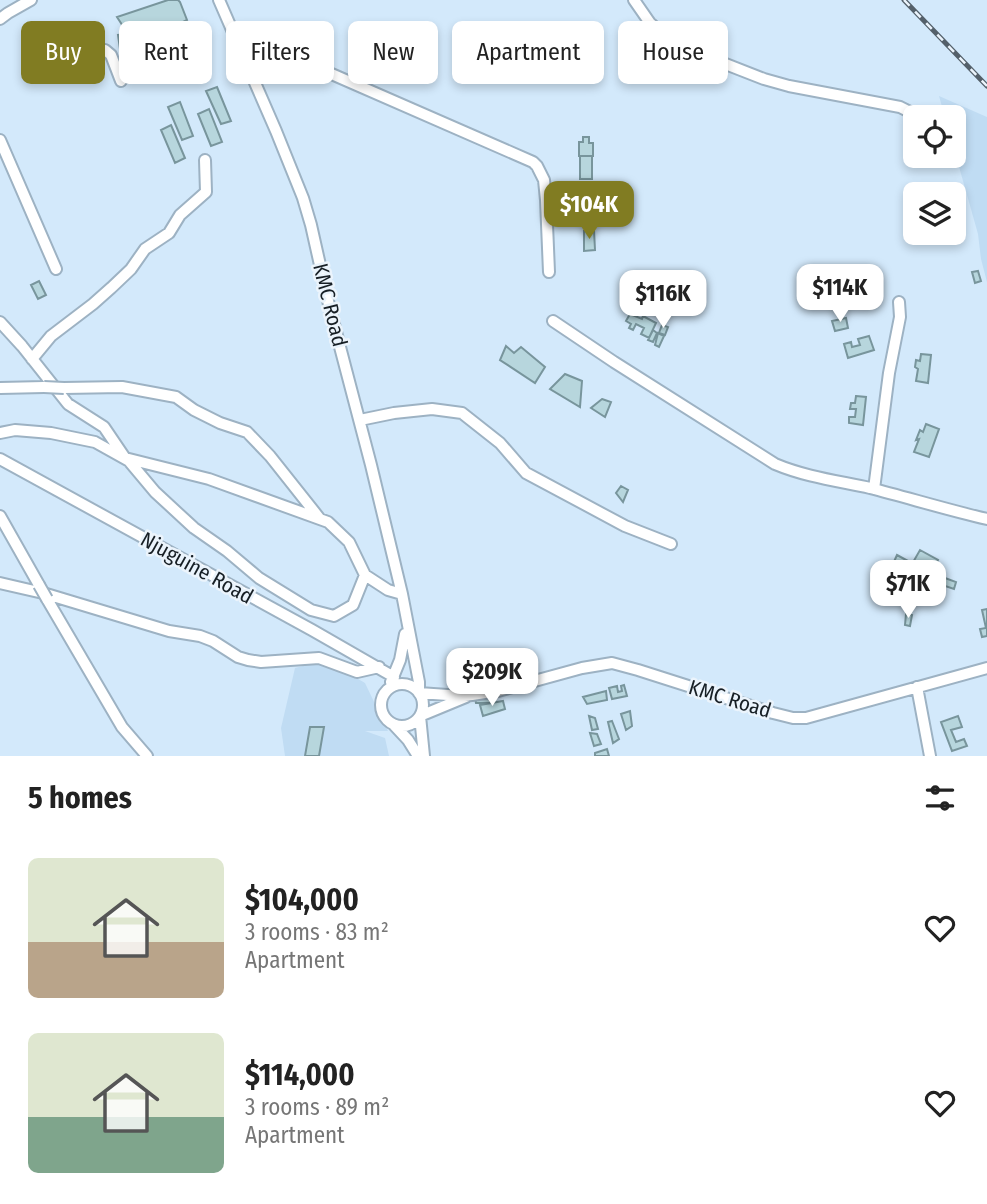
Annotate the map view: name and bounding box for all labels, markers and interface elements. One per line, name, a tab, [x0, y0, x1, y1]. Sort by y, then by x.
chip: Buy	[21, 21, 105, 84]
chip: Rent	[119, 21, 212, 84]
chip: Filters	[226, 21, 334, 84]
chip: New	[348, 21, 438, 84]
chip: Apartment	[452, 21, 604, 84]
chip: House	[618, 21, 728, 84]
map controls	[903, 105, 966, 245]
button: locate	[903, 105, 966, 168]
pin: $104K	[540, 182, 638, 241]
button: layers	[903, 182, 966, 245]
text: $104K	[560, 190, 618, 218]
street label: KMC Road	[307, 261, 353, 349]
pin: $114K	[791, 264, 889, 324]
pin: $116K	[614, 270, 712, 330]
text: $114K	[813, 273, 867, 301]
text: $116K	[635, 279, 691, 307]
street label: Njuguine Road	[136, 526, 258, 610]
pin: $71K	[867, 560, 949, 620]
text: $71K	[886, 569, 930, 597]
pin: $209K	[443, 648, 541, 708]
text: $209K	[462, 657, 522, 685]
street label: KMC Road	[686, 674, 774, 724]
icon: filters	[921, 779, 959, 817]
text: 5 homes	[28, 780, 132, 816]
text: $104,000	[245, 882, 359, 918]
icon: home	[84, 886, 168, 970]
icon: heart	[921, 909, 959, 947]
text: 3 rooms · 83 m²	[245, 918, 389, 946]
text: Apartment	[245, 946, 345, 974]
text: $114,000	[245, 1057, 355, 1093]
icon: home	[84, 1061, 168, 1145]
icon: heart	[921, 1084, 959, 1122]
text: 3 rooms · 89 m²	[245, 1093, 389, 1121]
text: Apartment	[245, 1121, 345, 1149]

